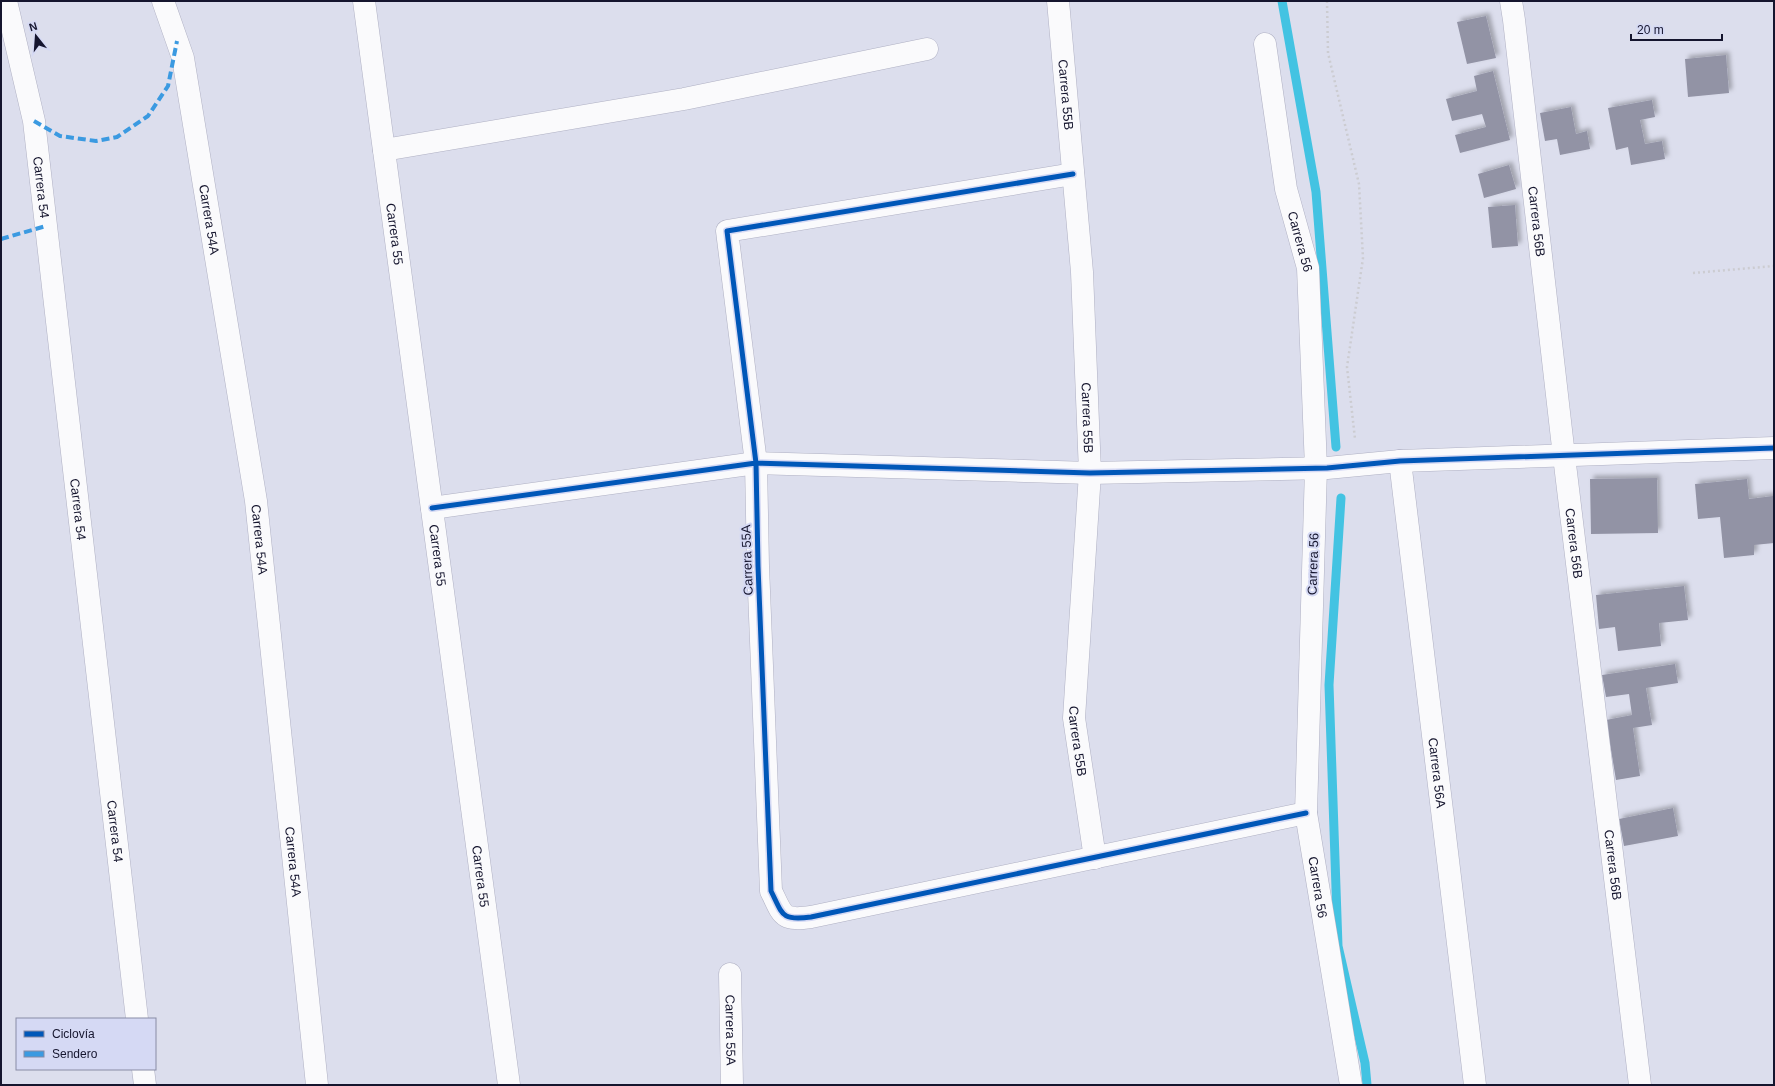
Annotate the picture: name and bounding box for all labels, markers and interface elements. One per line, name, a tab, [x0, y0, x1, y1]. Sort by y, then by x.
north arrow	[16, 16, 56, 56]
scale bar	[1631, 16, 1722, 42]
text: N	[28, 20, 39, 33]
text: 20 m	[1637, 23, 1664, 37]
street label: Carrera 55B	[1056, 59, 1077, 131]
street label: Carrera 54	[31, 156, 53, 219]
street label: Carrera 54A	[196, 183, 223, 256]
street label: Carrera 56B	[1526, 185, 1549, 258]
street label: Carrera 55	[384, 202, 407, 266]
street label: Carrera 56	[1285, 210, 1316, 273]
street label: Carrera 55B	[1079, 382, 1097, 454]
street label: Carrera 54	[68, 477, 90, 541]
street label: Carrera 54A	[249, 503, 271, 576]
street label: Carrera 56B	[1563, 507, 1586, 579]
street label: Carrera 55	[427, 523, 450, 587]
street label: Carrera 55A	[738, 524, 756, 596]
street label: Carrera 56	[1304, 533, 1322, 595]
street label: Carrera 55B	[1066, 705, 1090, 777]
street label: Carrera 56A	[1426, 737, 1449, 809]
street label: Carrera 54	[104, 799, 126, 863]
street label: Carrera 54A	[283, 826, 305, 898]
street label: Carrera 56B	[1602, 829, 1625, 901]
street label: Carrera 55	[470, 844, 493, 908]
street label: Carrera 56	[1306, 855, 1331, 919]
street label: Carrera 55A	[723, 994, 739, 1066]
legend	[16, 1018, 156, 1070]
text: Ciclovía	[52, 1027, 95, 1041]
text: Sendero	[52, 1047, 98, 1061]

